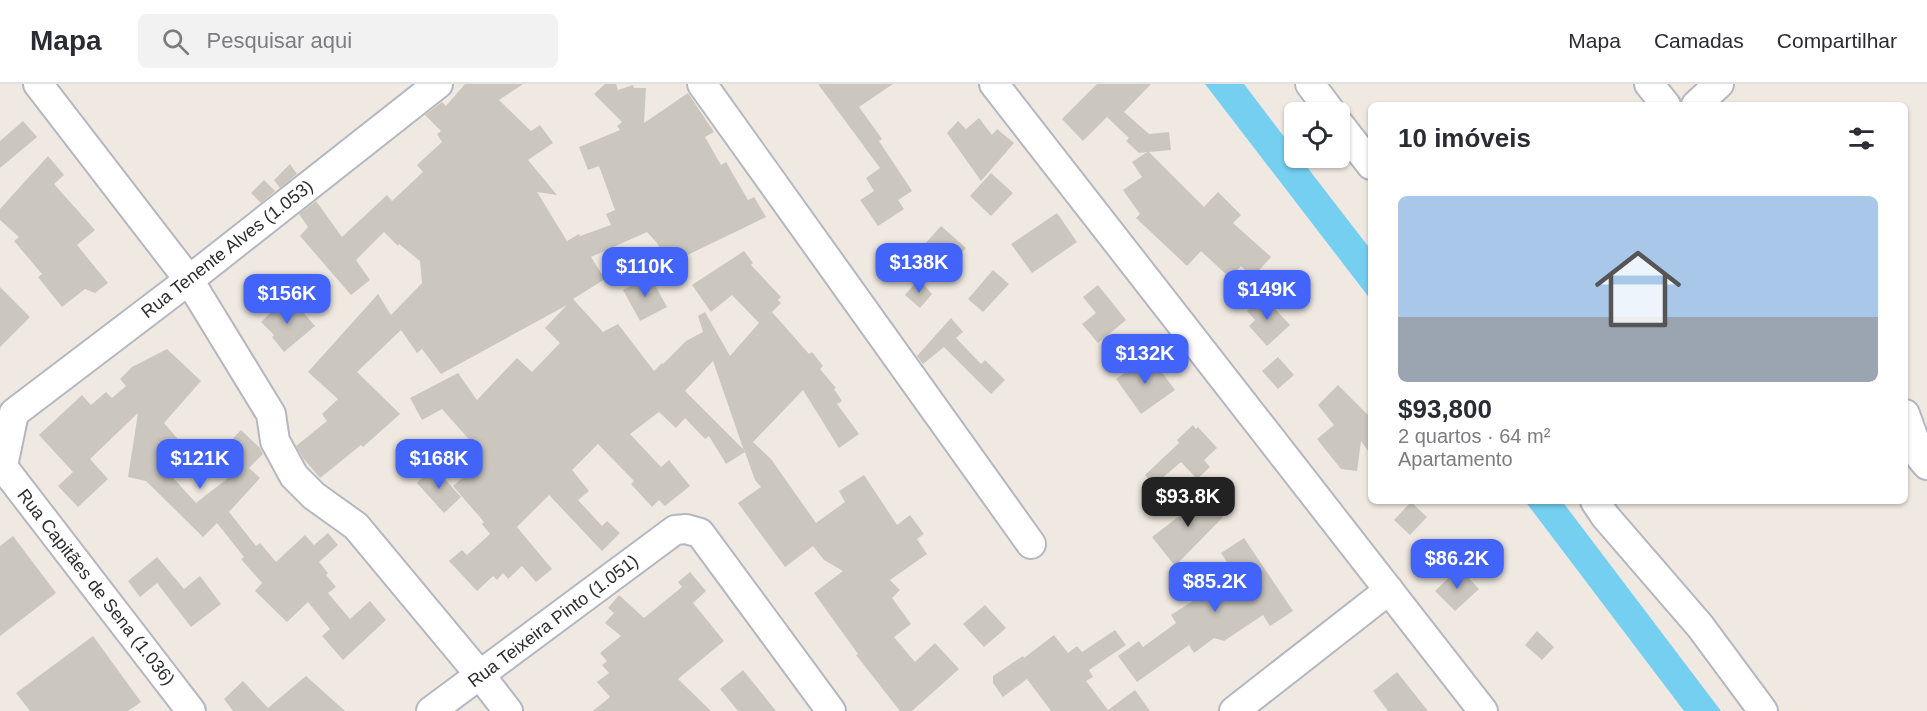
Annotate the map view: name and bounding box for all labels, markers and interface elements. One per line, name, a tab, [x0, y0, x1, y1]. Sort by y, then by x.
search box	[138, 14, 558, 68]
text: Mapa	[30, 25, 102, 56]
icon: search	[159, 25, 192, 58]
text: Pesquisar aqui	[207, 28, 352, 53]
text: Mapa	[1568, 29, 1621, 52]
text: Camadas	[1654, 29, 1744, 52]
text: Compartilhar	[1777, 29, 1897, 52]
map controls	[1284, 102, 1350, 168]
button: locate	[1284, 102, 1350, 168]
icon: filters	[1845, 122, 1878, 155]
text: 10 imóveis	[1398, 123, 1531, 153]
street label: Rua Tenente Alves (1.053)	[137, 176, 317, 322]
icon: home	[1584, 235, 1692, 343]
pin: $138K	[877, 243, 961, 294]
pin: $110K	[603, 247, 687, 298]
text: $138K	[890, 251, 948, 273]
text: $110K	[616, 255, 674, 277]
pin: $149K	[1225, 270, 1309, 321]
pin: $156K	[245, 274, 329, 325]
text: $149K	[1238, 278, 1296, 300]
text: $156K	[258, 282, 316, 304]
pin: $132K	[1103, 334, 1187, 385]
text: $132K	[1116, 342, 1174, 364]
text: $93,800	[1398, 394, 1492, 424]
text: 2 quartos · 64 m²	[1398, 425, 1550, 447]
pin: $121K	[158, 439, 242, 490]
pin: $168K	[397, 439, 481, 490]
text: $121K	[171, 447, 229, 469]
text: $168K	[410, 447, 468, 469]
text: Apartamento	[1398, 448, 1513, 470]
pin: $93.8K	[1139, 477, 1237, 528]
street label: Rua Capitães de Sena (1.036)	[13, 485, 179, 689]
text: $93.8K	[1156, 485, 1220, 507]
pin: $86.2K	[1408, 539, 1506, 590]
text: $86.2K	[1425, 547, 1489, 569]
street label: Rua Teixeira Pinto (1.051)	[464, 550, 642, 692]
pin: $85.2K	[1166, 562, 1264, 613]
text: $85.2K	[1183, 570, 1247, 592]

